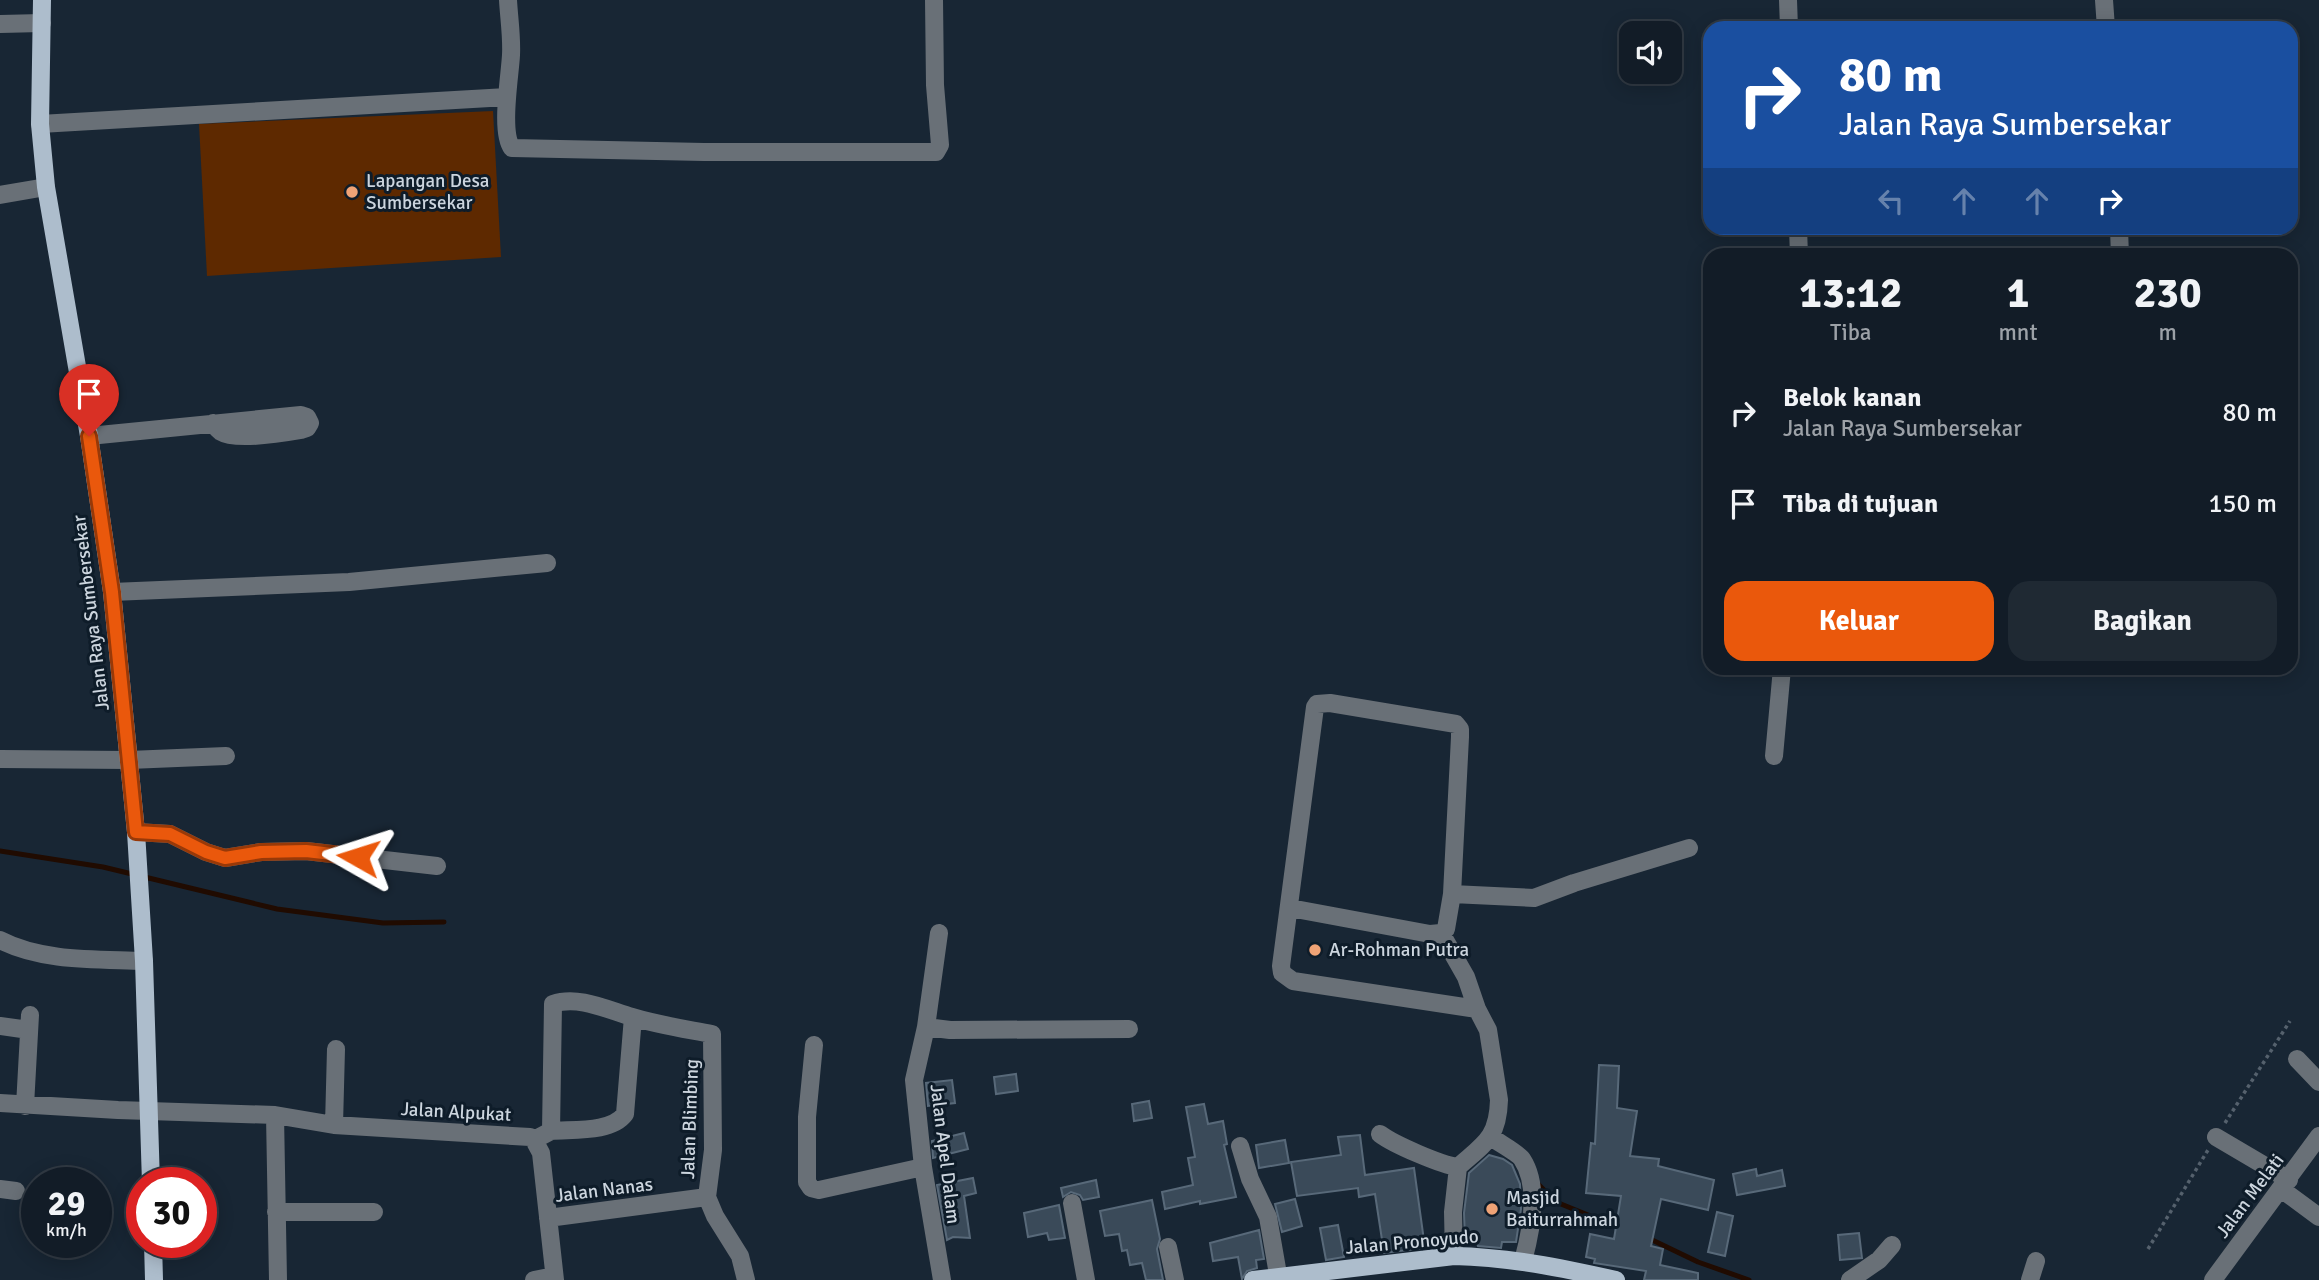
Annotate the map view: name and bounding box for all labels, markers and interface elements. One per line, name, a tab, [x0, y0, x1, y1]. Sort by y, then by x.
map controls	[1619, 21, 1682, 84]
button: sound	[1619, 21, 1682, 84]
text: 80 m	[1839, 45, 1942, 105]
icon: right	[1724, 49, 1815, 140]
text: Jalan Raya Sumbersekar	[1839, 105, 2171, 144]
place label: Lapangan Desa Sumbersekar	[366, 169, 489, 215]
icon: left	[1872, 182, 1910, 220]
icon: ahead	[1945, 182, 1983, 220]
icon: ahead	[2018, 182, 2056, 220]
icon: right	[2091, 182, 2129, 220]
marker: Lapangan Desa Sumbersekar	[344, 184, 360, 200]
text: 13:12	[1799, 268, 1902, 319]
text: 1	[2007, 268, 2029, 319]
text: 230	[2134, 268, 2202, 319]
text: Tiba	[1830, 318, 1871, 347]
text: mnt	[1999, 318, 2037, 347]
text: m	[2159, 318, 2177, 347]
pin	[59, 364, 119, 436]
icon: arrive	[70, 375, 108, 413]
text: Belok kanan	[1783, 382, 1921, 414]
icon: right	[1724, 394, 1762, 432]
text: 80 m	[2222, 397, 2277, 429]
text: Jalan Raya Sumbersekar	[1783, 414, 2022, 443]
icon: arrive	[1724, 485, 1762, 523]
text: Tiba di tujuan	[1783, 488, 1938, 520]
text: 150 m	[2208, 488, 2277, 520]
street label: Jalan Raya Sumbersekar	[67, 514, 115, 712]
button: Keluar	[1724, 581, 1994, 661]
button: Bagikan	[2008, 581, 2277, 661]
position arrow	[321, 820, 395, 894]
place label: Ar-Rohman Putra	[1329, 938, 1469, 962]
marker: Ar-Rohman Putra	[1307, 942, 1323, 958]
street label: Jalan Blimbing	[676, 1058, 704, 1180]
street label: Jalan Apel Dalam	[925, 1083, 965, 1225]
street label: Jalan Alpukat	[400, 1097, 512, 1127]
street label: Jalan Melati	[2211, 1149, 2289, 1243]
speed limit sign: 30	[126, 1167, 217, 1258]
street label: Jalan Nanas	[554, 1172, 654, 1208]
text: 29	[48, 1182, 85, 1225]
place label: Masjid Baiturrahmah	[1506, 1186, 1618, 1232]
marker: Masjid Baiturrahmah	[1484, 1201, 1500, 1217]
text: km/h	[46, 1219, 87, 1241]
street label: Jalan Pronoyudo	[1344, 1224, 1480, 1260]

